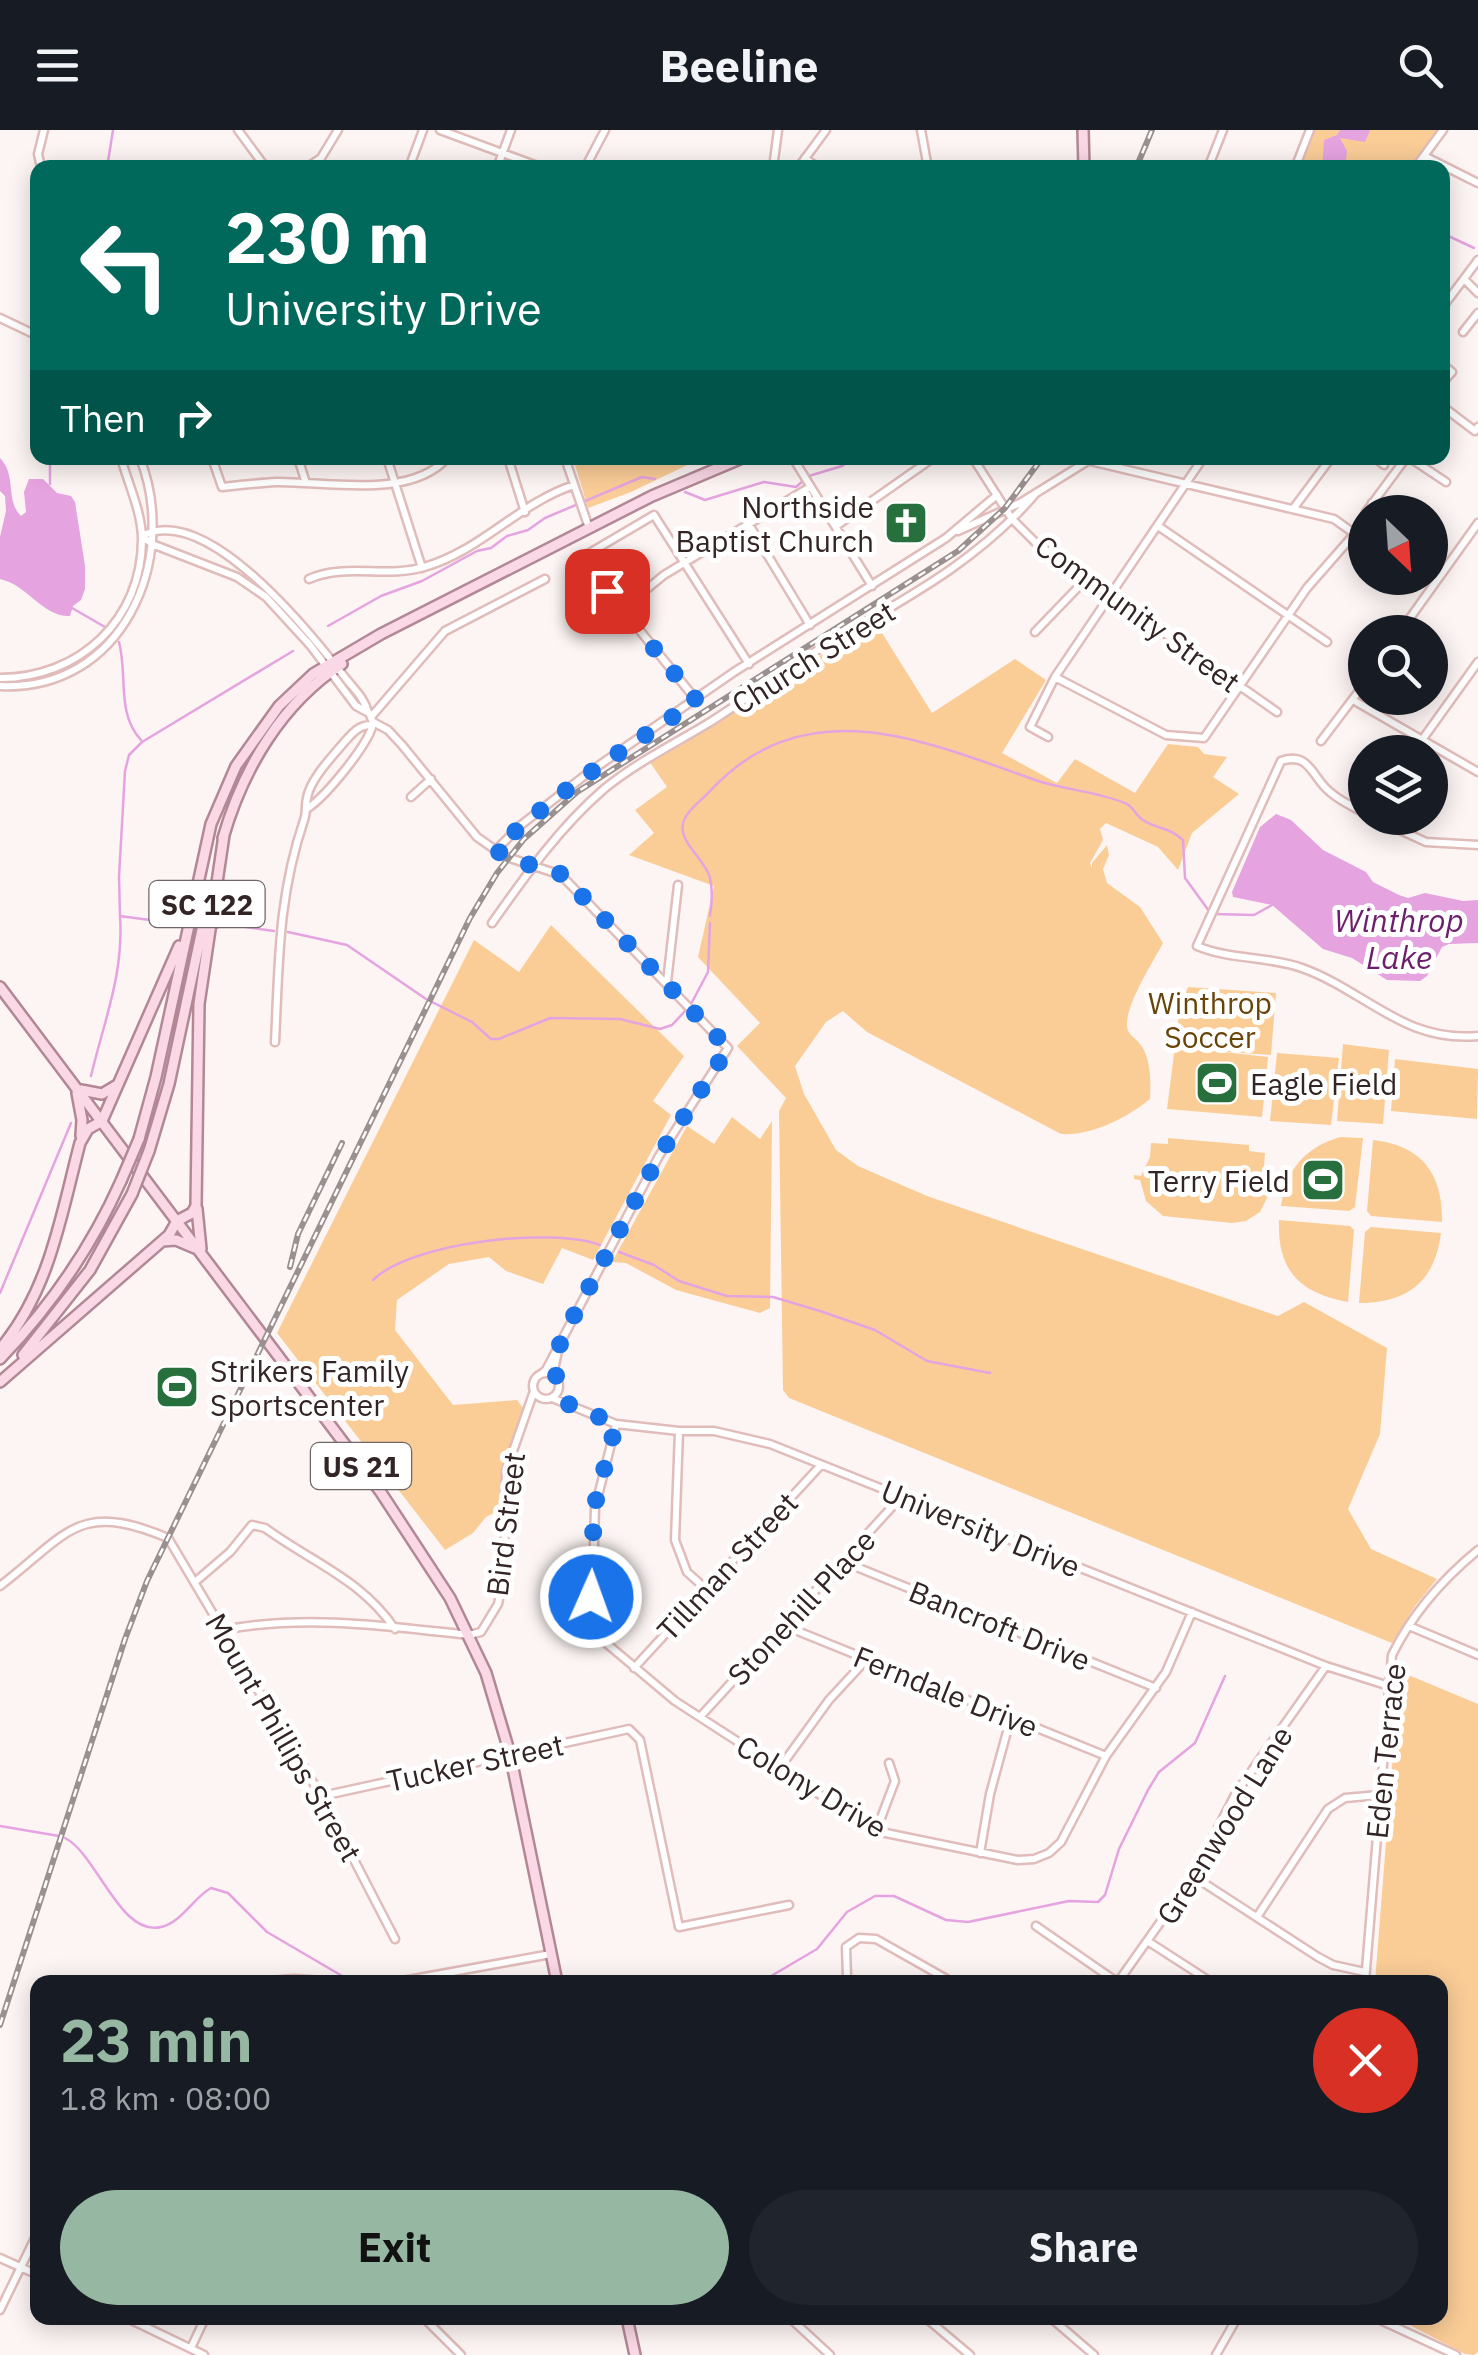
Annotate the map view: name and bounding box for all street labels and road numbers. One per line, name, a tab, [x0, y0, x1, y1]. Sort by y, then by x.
street label: Community Street	[1028, 525, 1248, 701]
street label: Church Street	[724, 591, 902, 723]
road number: SC 122	[150, 881, 264, 927]
road number: US 21	[311, 1443, 411, 1489]
street label: Bird Street	[477, 1450, 533, 1598]
street label: University Drive	[876, 1470, 1086, 1586]
street label: Tillman Street	[648, 1483, 806, 1649]
street label: Stonehill Place	[719, 1521, 883, 1693]
street label: Bancroft Drive	[904, 1571, 1096, 1679]
street label: Mount Phillips Street	[197, 1606, 371, 1868]
street label: Ferndale Drive	[848, 1636, 1044, 1746]
street label: Eden Terrace	[1356, 1661, 1414, 1841]
street label: Greenwood Lane	[1147, 1718, 1301, 1932]
street label: Tucker Street	[383, 1724, 567, 1800]
street label: Colony Drive	[730, 1726, 894, 1846]

